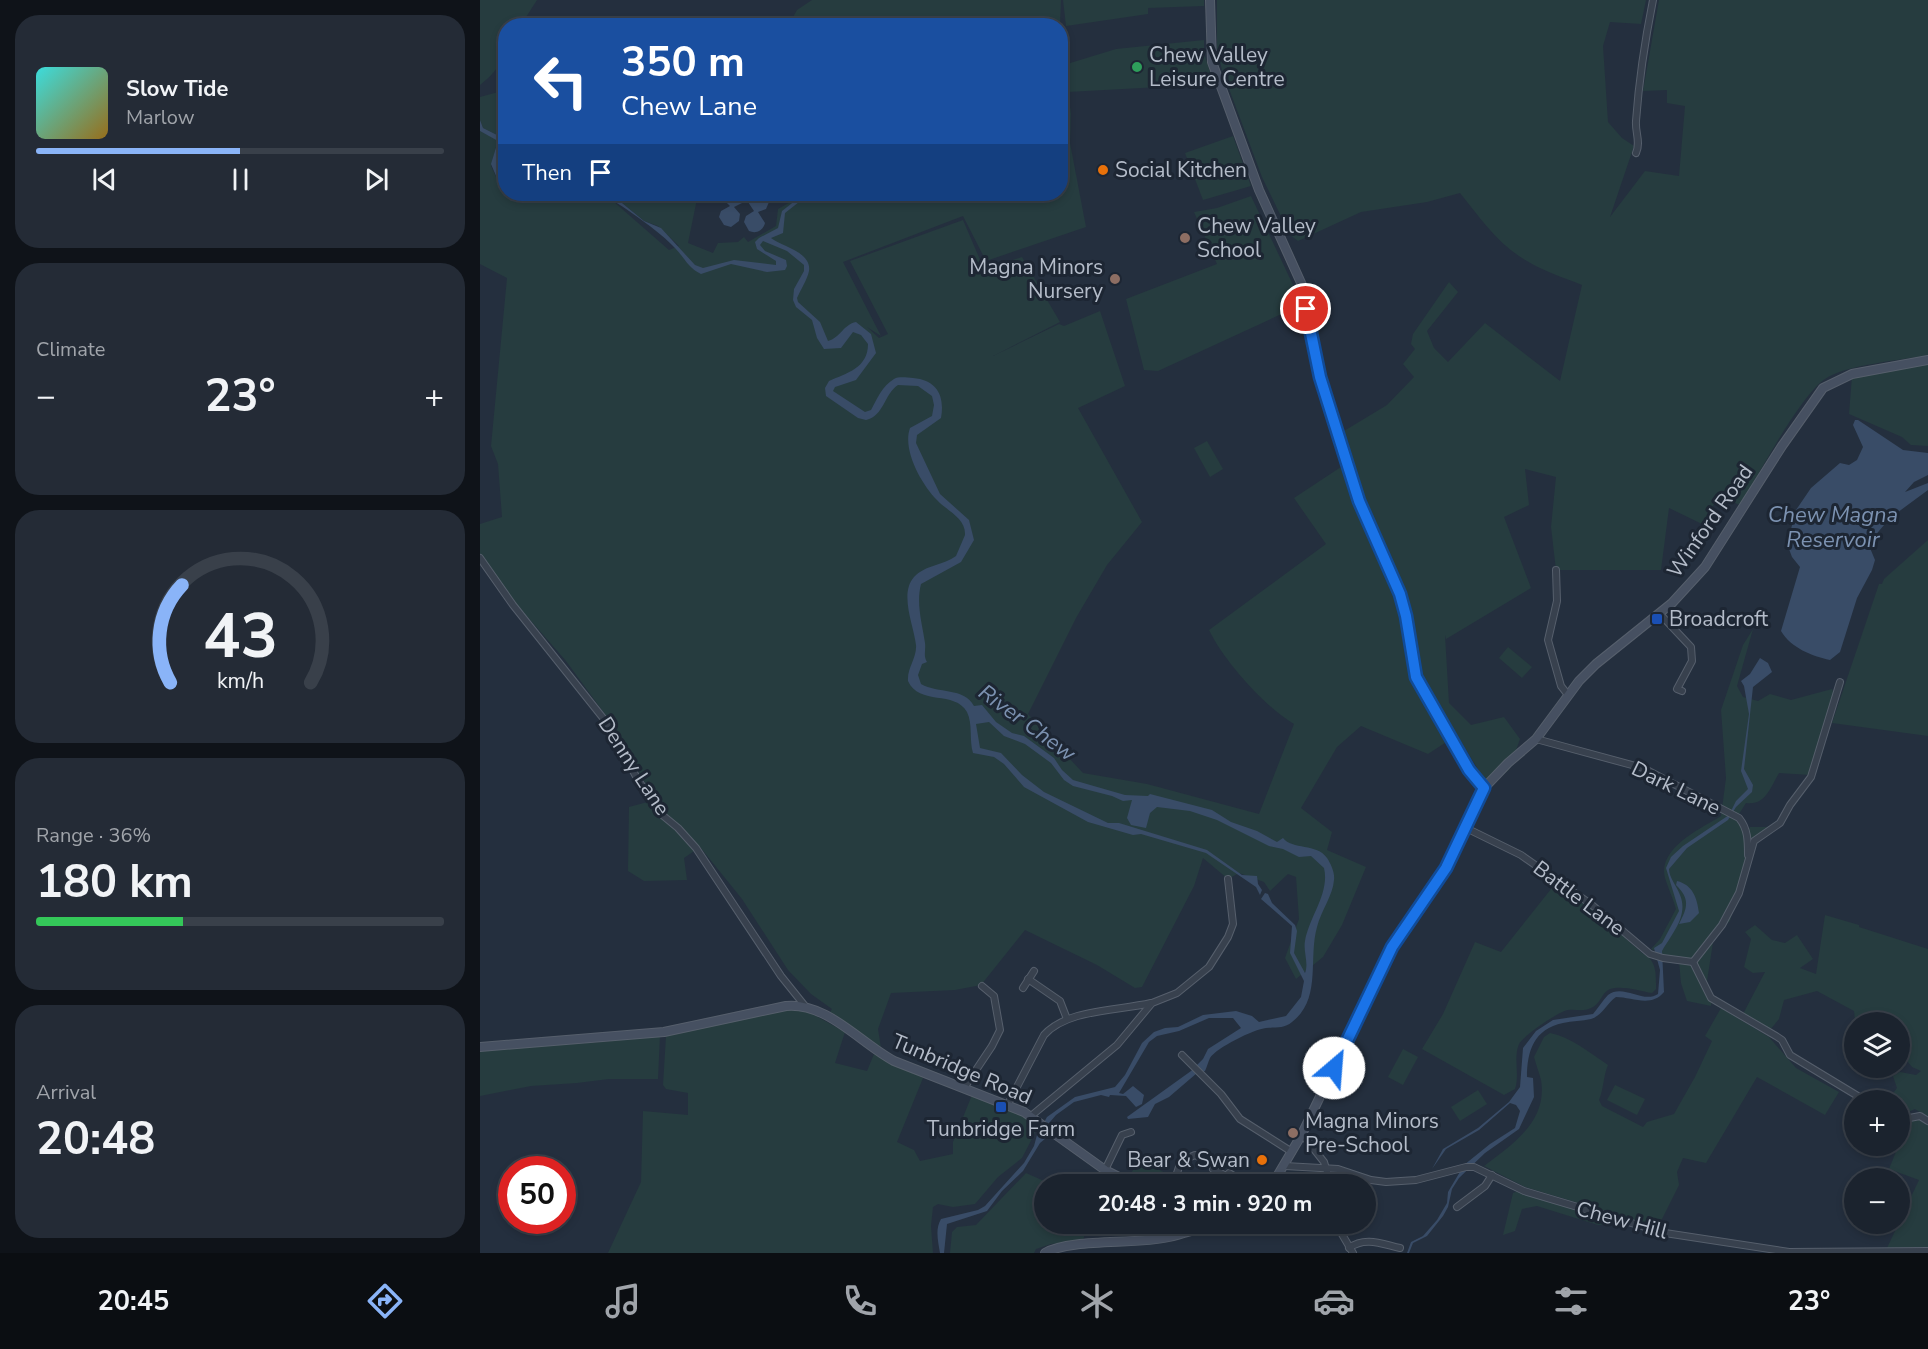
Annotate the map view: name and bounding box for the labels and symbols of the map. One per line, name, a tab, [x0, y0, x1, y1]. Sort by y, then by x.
place label: Chew Valley Leisure Centre	[1149, 41, 1285, 93]
marker: Chew Valley Leisure Centre	[1130, 60, 1144, 74]
place label: Social Kitchen	[1115, 156, 1247, 184]
marker: Social Kitchen	[1096, 163, 1110, 177]
place label: Chew Valley School	[1197, 212, 1316, 264]
marker: Chew Valley School	[1178, 231, 1192, 245]
place label: Magna Minors Nursery	[969, 253, 1103, 305]
marker: Magna Minors Nursery	[1108, 272, 1122, 286]
pin	[1280, 283, 1331, 334]
street label: Winford Road	[1661, 459, 1759, 583]
water label: Chew Magna Reservoir	[1768, 500, 1898, 555]
place label: Broadcroft	[1669, 605, 1769, 633]
marker: Broadcroft	[1650, 612, 1664, 626]
water label: River Chew	[972, 677, 1082, 769]
street label: Denny Lane	[592, 711, 676, 821]
street label: Dark Lane	[1627, 754, 1725, 822]
street label: Battle Lane	[1527, 854, 1631, 942]
street label: Tunbridge Road	[888, 1027, 1036, 1111]
position arrow	[1302, 1036, 1366, 1100]
marker: Tunbridge Farm	[994, 1100, 1008, 1114]
place label: Magna Minors Pre-School	[1305, 1107, 1439, 1159]
place label: Tunbridge Farm	[927, 1115, 1075, 1143]
marker: Magna Minors Pre-School	[1286, 1126, 1300, 1140]
place label: Bear & Swan	[1127, 1146, 1250, 1174]
marker: Bear & Swan	[1255, 1153, 1269, 1167]
speed limit sign: 50	[498, 1156, 576, 1234]
street label: Chew Hill	[1573, 1194, 1672, 1246]

